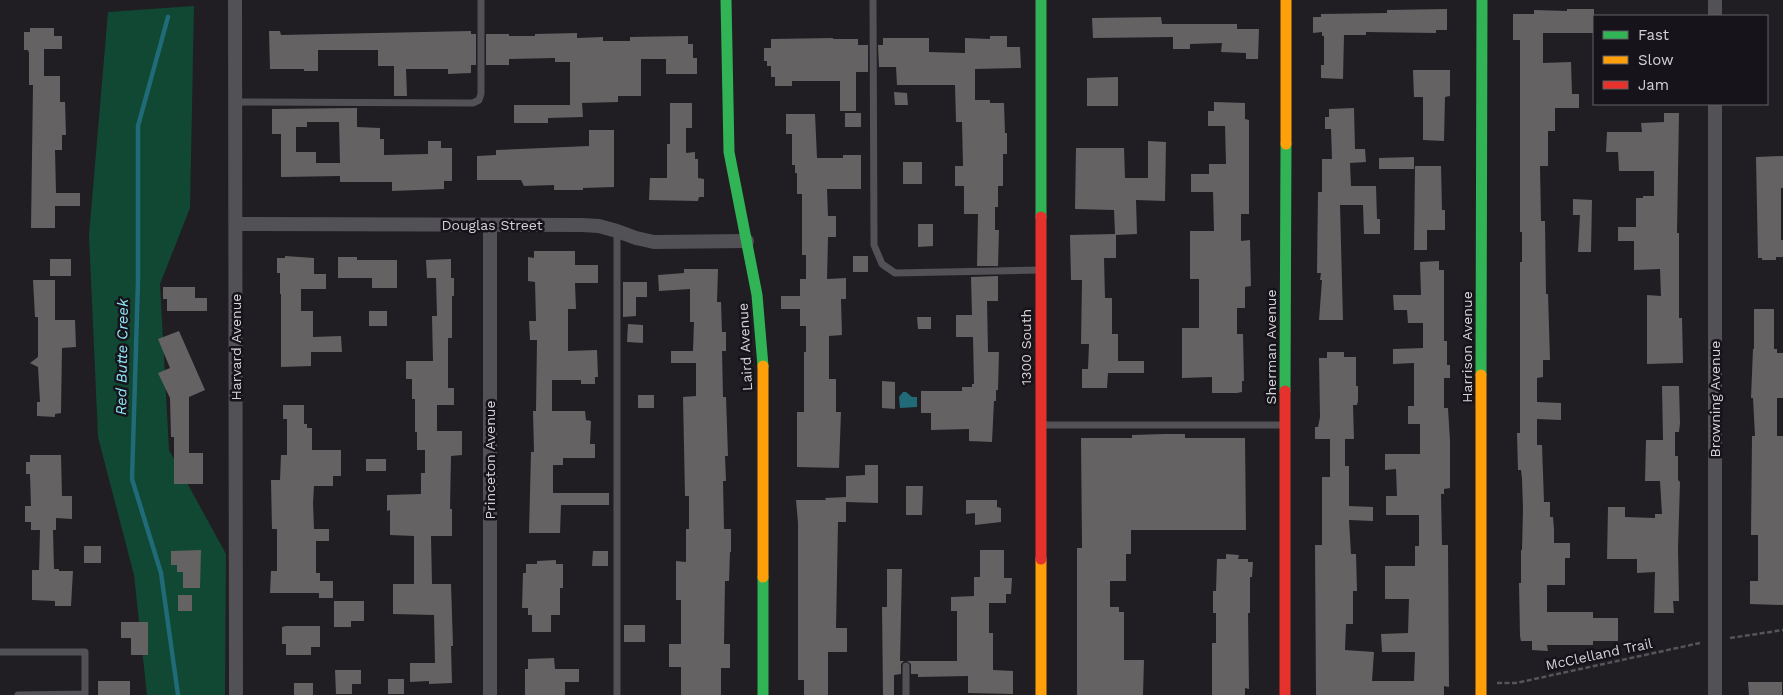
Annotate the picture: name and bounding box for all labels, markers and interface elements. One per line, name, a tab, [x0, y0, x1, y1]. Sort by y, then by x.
legend	[1593, 15, 1768, 105]
text: Fast	[1638, 26, 1670, 44]
text: Slow	[1638, 51, 1674, 69]
text: Jam	[1638, 76, 1669, 94]
street label: Douglas Street	[441, 217, 543, 233]
street label: Sherman Avenue	[1263, 289, 1279, 405]
street label: Harrison Avenue	[1459, 291, 1475, 403]
street label: Harvard Avenue	[228, 294, 244, 400]
water label: Red Butte Creek	[112, 298, 132, 415]
street label: Laird Avenue	[735, 303, 755, 391]
street label: 1300 South	[1018, 309, 1034, 385]
street label: Browning Avenue	[1707, 341, 1723, 457]
street label: Princeton Avenue	[482, 400, 498, 520]
street label: McClelland Trail	[1544, 635, 1655, 673]

